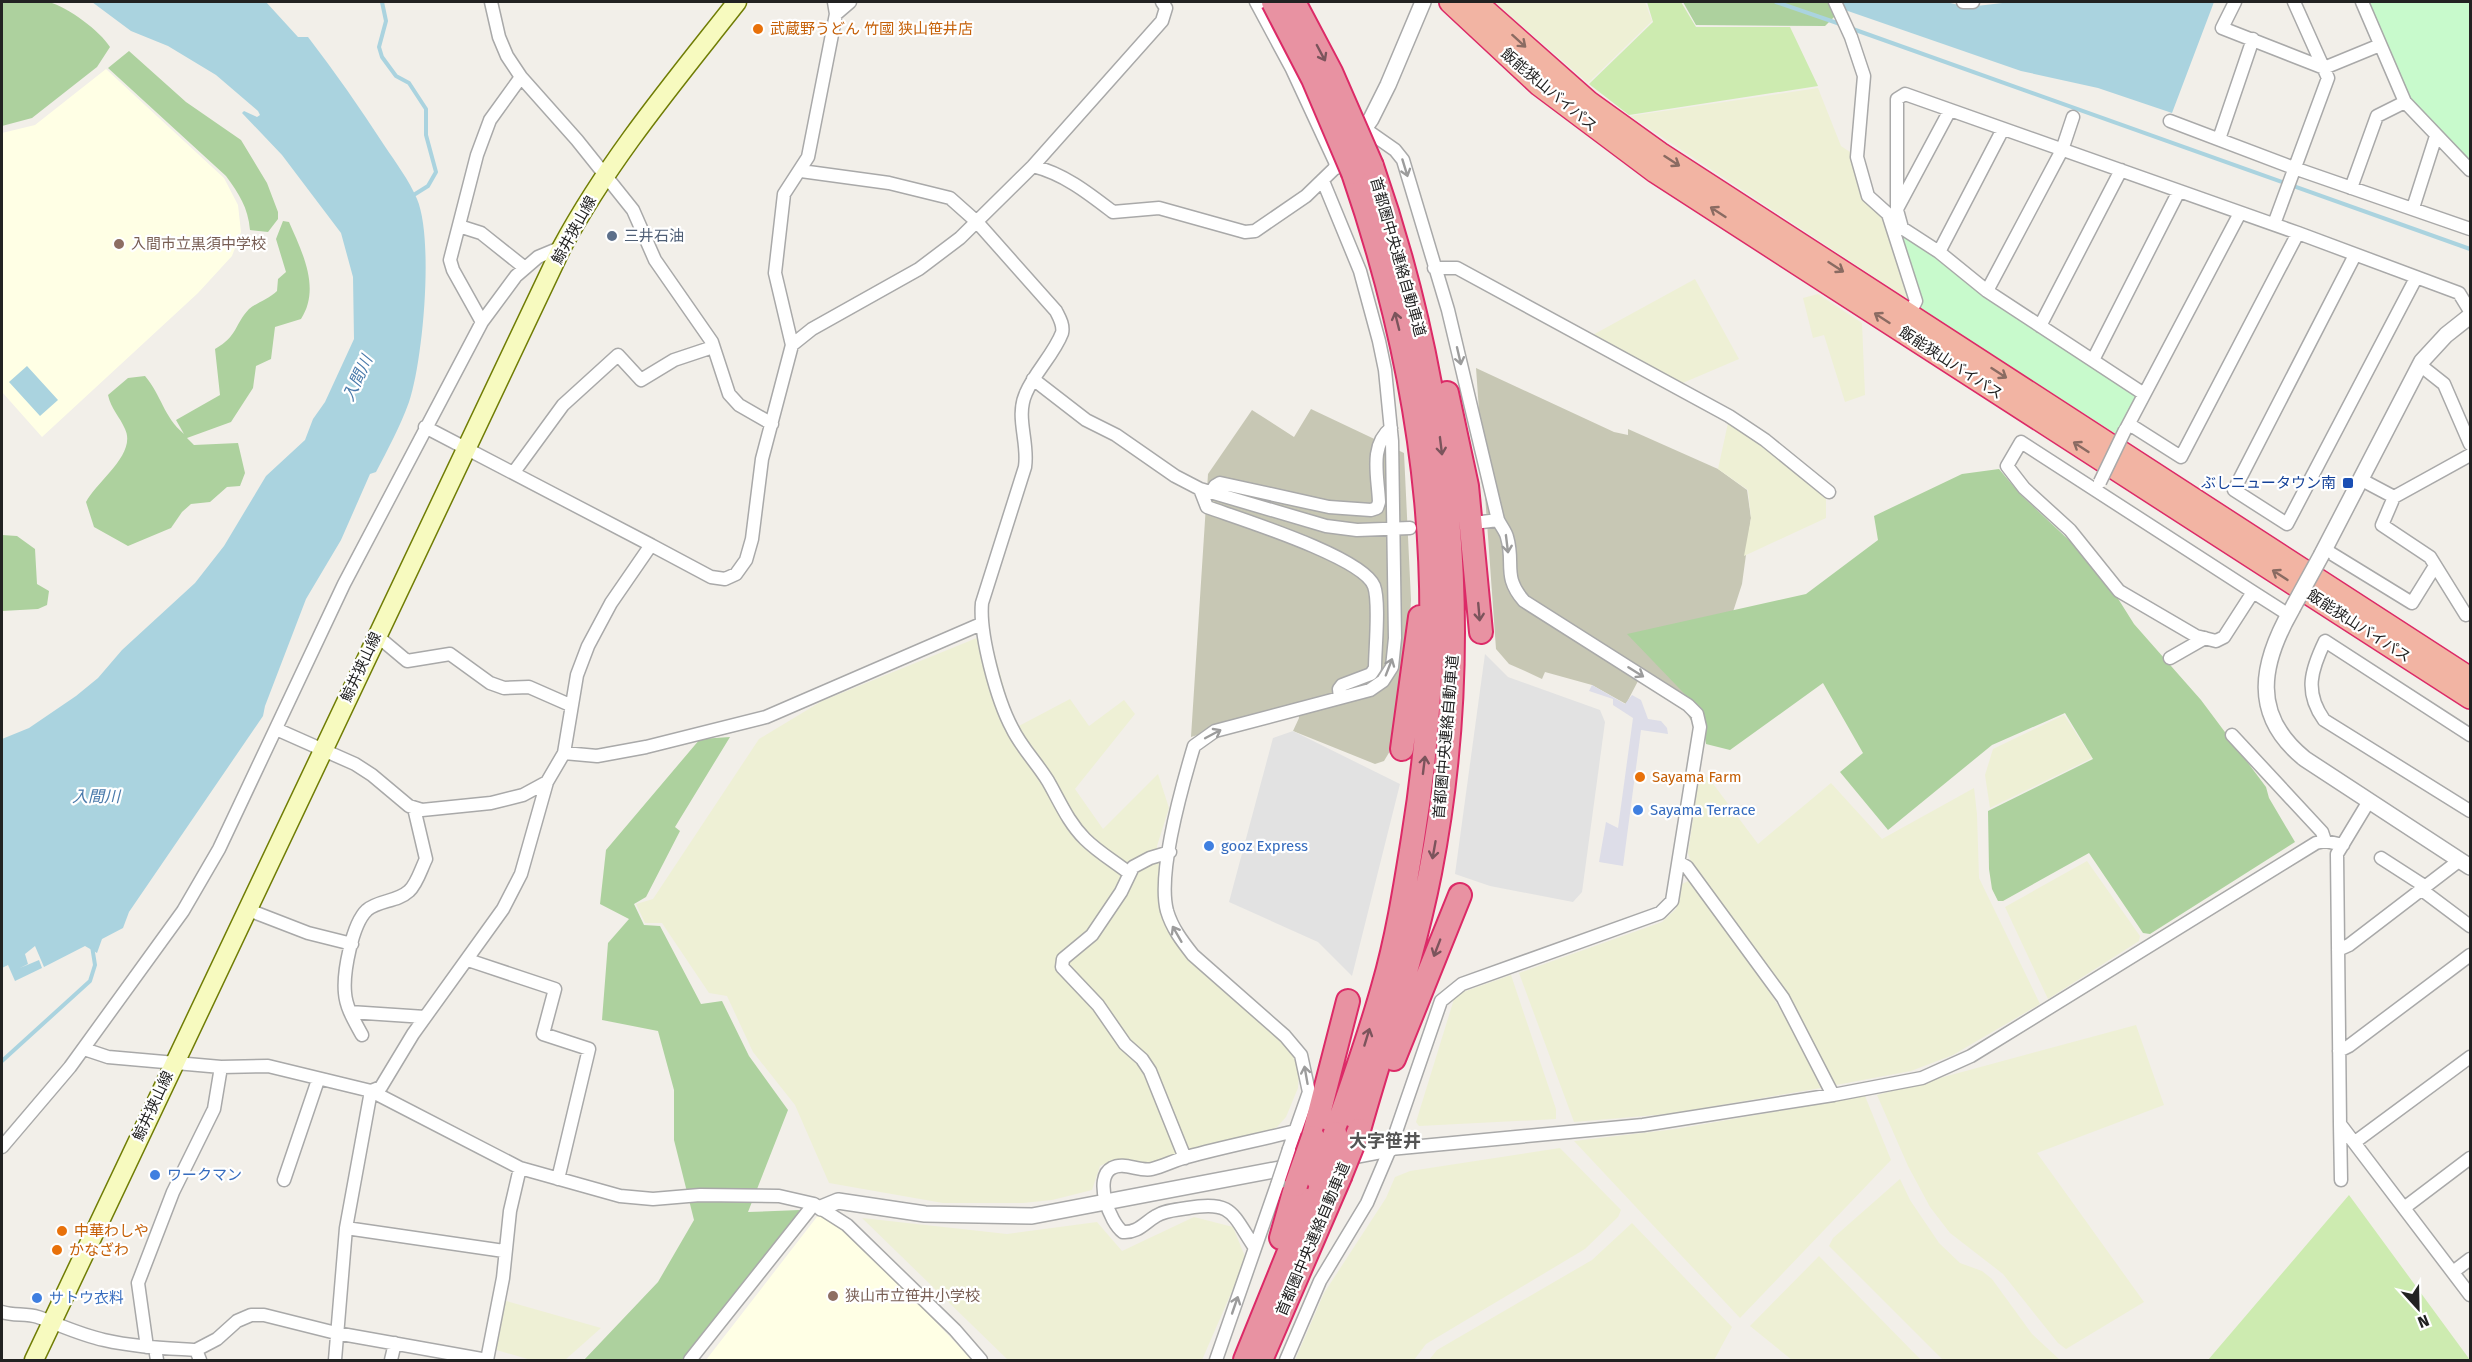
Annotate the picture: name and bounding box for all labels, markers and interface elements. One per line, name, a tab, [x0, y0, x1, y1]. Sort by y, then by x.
place label: 武蔵野うどん 竹國 狭山笹井店	[770, 20, 973, 38]
marker: 武蔵野うどん 竹國 狭山笹井店	[751, 22, 765, 36]
one-way arrow	[1511, 34, 1526, 48]
one-way arrow	[1315, 44, 1327, 61]
street label: 飯能狭山バイパス	[1497, 45, 1601, 135]
one-way arrow	[1664, 154, 1681, 167]
one-way arrow	[1400, 158, 1411, 177]
street label: 首都圏中央連絡自動車道	[1367, 175, 1429, 339]
street label: 鯨井狭山線	[548, 193, 600, 267]
one-way arrow	[1710, 206, 1727, 218]
place label: 三井石油	[624, 227, 684, 245]
marker: 三井石油	[605, 229, 619, 243]
place label: 入間市立黒須中学校	[131, 235, 266, 253]
marker: 入間市立黒須中学校	[112, 237, 126, 251]
one-way arrow	[1827, 261, 1844, 273]
one-way arrow	[1390, 312, 1402, 331]
one-way arrow	[1874, 312, 1891, 324]
street label: 飯能狭山バイパス	[1896, 323, 2006, 403]
one-way arrow	[1453, 346, 1465, 365]
water label: 入間川	[339, 351, 377, 404]
one-way arrow	[1991, 367, 2007, 379]
one-way arrow	[1436, 436, 1447, 456]
one-way arrow	[2073, 440, 2090, 452]
place label: ぶしニュータウン南	[2201, 474, 2336, 492]
marker: ぶしニュータウン南	[2341, 476, 2355, 490]
one-way arrow	[1501, 534, 1512, 553]
one-way arrow	[2272, 569, 2289, 581]
street label: 飯能狭山バイパス	[2304, 586, 2414, 666]
one-way arrow	[1474, 602, 1485, 622]
street label: 鯨井狭山線	[337, 629, 385, 705]
street label: 首都圏中央連絡自動車道	[1430, 654, 1462, 820]
one-way arrow	[1385, 659, 1396, 677]
one-way arrow	[1628, 666, 1644, 678]
one-way arrow	[1203, 728, 1221, 739]
one-way arrow	[1418, 755, 1429, 775]
place label: Sayama Farm	[1652, 768, 1742, 786]
marker: Sayama Farm	[1633, 770, 1647, 784]
water label: 入間川	[72, 787, 122, 806]
place label: Sayama Terrace	[1650, 801, 1756, 819]
marker: Sayama Terrace	[1631, 803, 1645, 817]
place label: gooz Express	[1221, 837, 1308, 855]
marker: gooz Express	[1202, 839, 1216, 853]
one-way arrow	[1428, 839, 1439, 859]
one-way arrow	[1171, 926, 1183, 943]
one-way arrow	[1431, 939, 1442, 957]
one-way arrow	[1362, 1028, 1373, 1047]
one-way arrow	[1300, 1066, 1311, 1086]
street label: 鯨井狭山線	[129, 1068, 177, 1144]
district label: 大字笹井	[1349, 1130, 1421, 1152]
street label: 首都圏中央連絡自動車道	[1272, 1160, 1354, 1318]
place label: ワークマン	[167, 1166, 242, 1184]
marker: ワークマン	[148, 1168, 162, 1182]
place label: 中華わしや	[74, 1222, 149, 1240]
marker: 中華わしや	[55, 1224, 69, 1238]
place label: かなざわ	[69, 1241, 129, 1259]
marker: かなざわ	[50, 1243, 64, 1257]
north arrow	[2388, 1278, 2448, 1338]
place label: 狭山市立笹井小学校	[845, 1287, 980, 1305]
place label: サトウ衣料	[49, 1289, 124, 1307]
marker: 狭山市立笹井小学校	[826, 1289, 840, 1303]
marker: サトウ衣料	[30, 1291, 44, 1305]
one-way arrow	[1231, 1296, 1242, 1315]
text: N	[2415, 1311, 2432, 1332]

